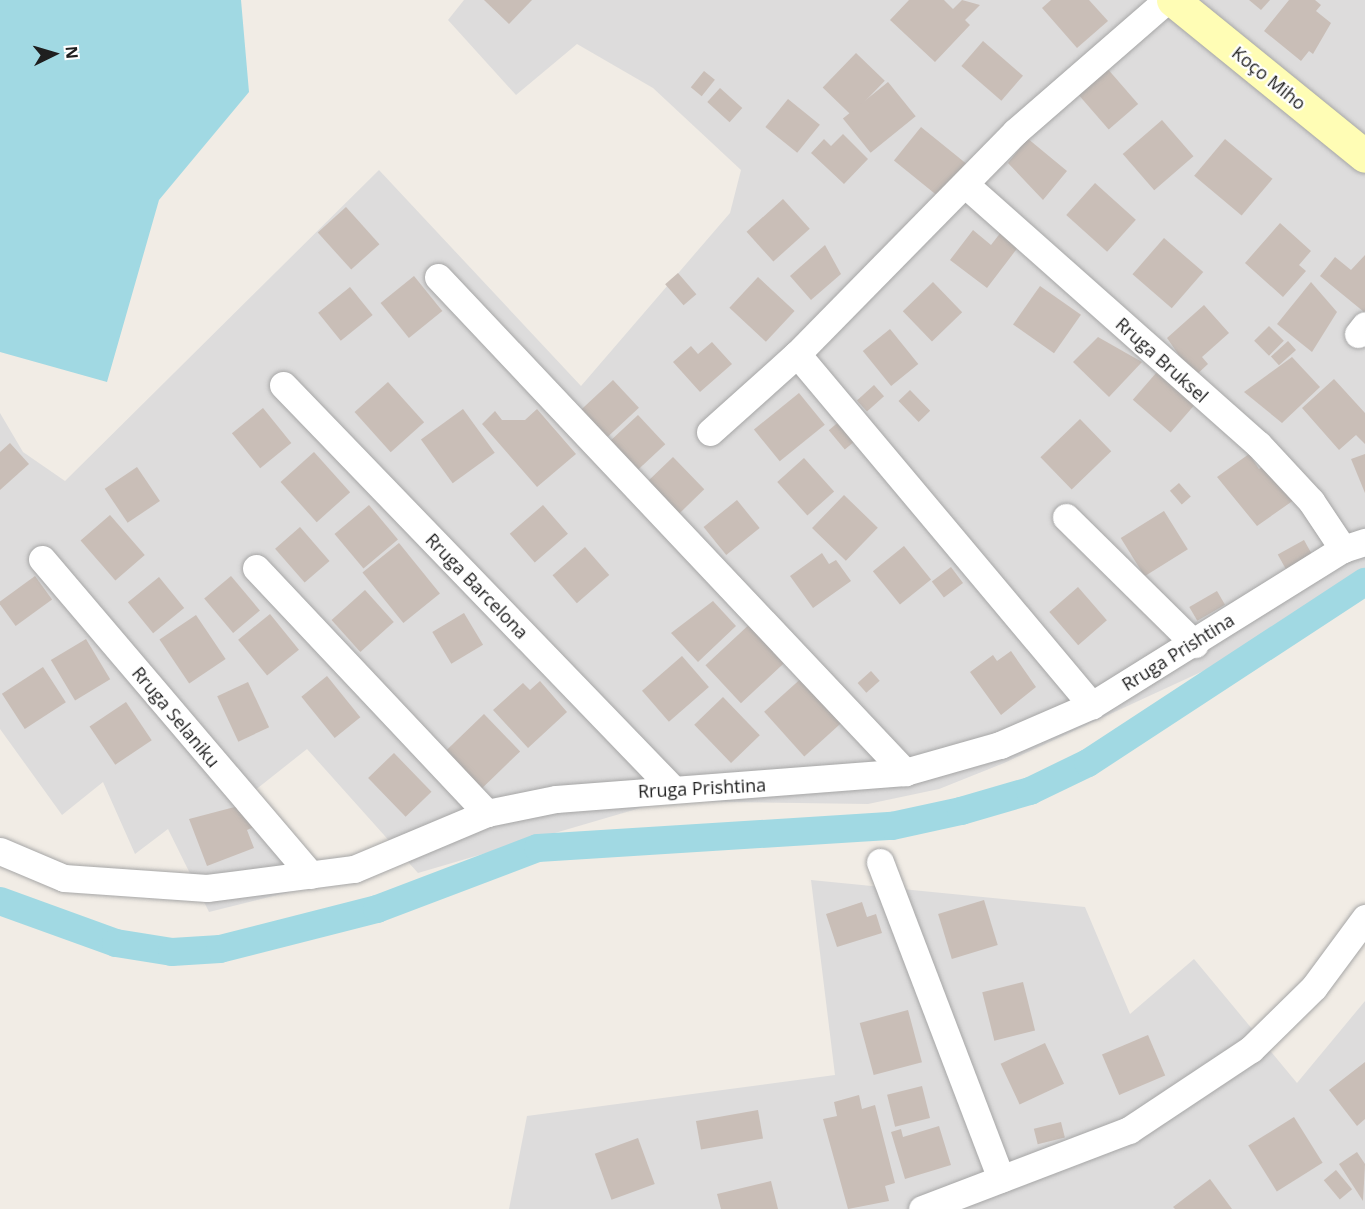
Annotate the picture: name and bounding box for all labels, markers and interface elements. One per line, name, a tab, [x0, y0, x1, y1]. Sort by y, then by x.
north arrow	[24, 24, 84, 84]
street label: Koço Miho	[1228, 42, 1310, 114]
text: N	[60, 45, 83, 60]
street label: Rruga Bruksel	[1111, 313, 1213, 407]
street label: Rruga Barcelona	[421, 529, 533, 643]
street label: Rruga Prishtina	[1118, 609, 1238, 695]
street label: Rruga Selaniku	[128, 662, 224, 772]
street label: Rruga Prishtina	[637, 774, 767, 802]

